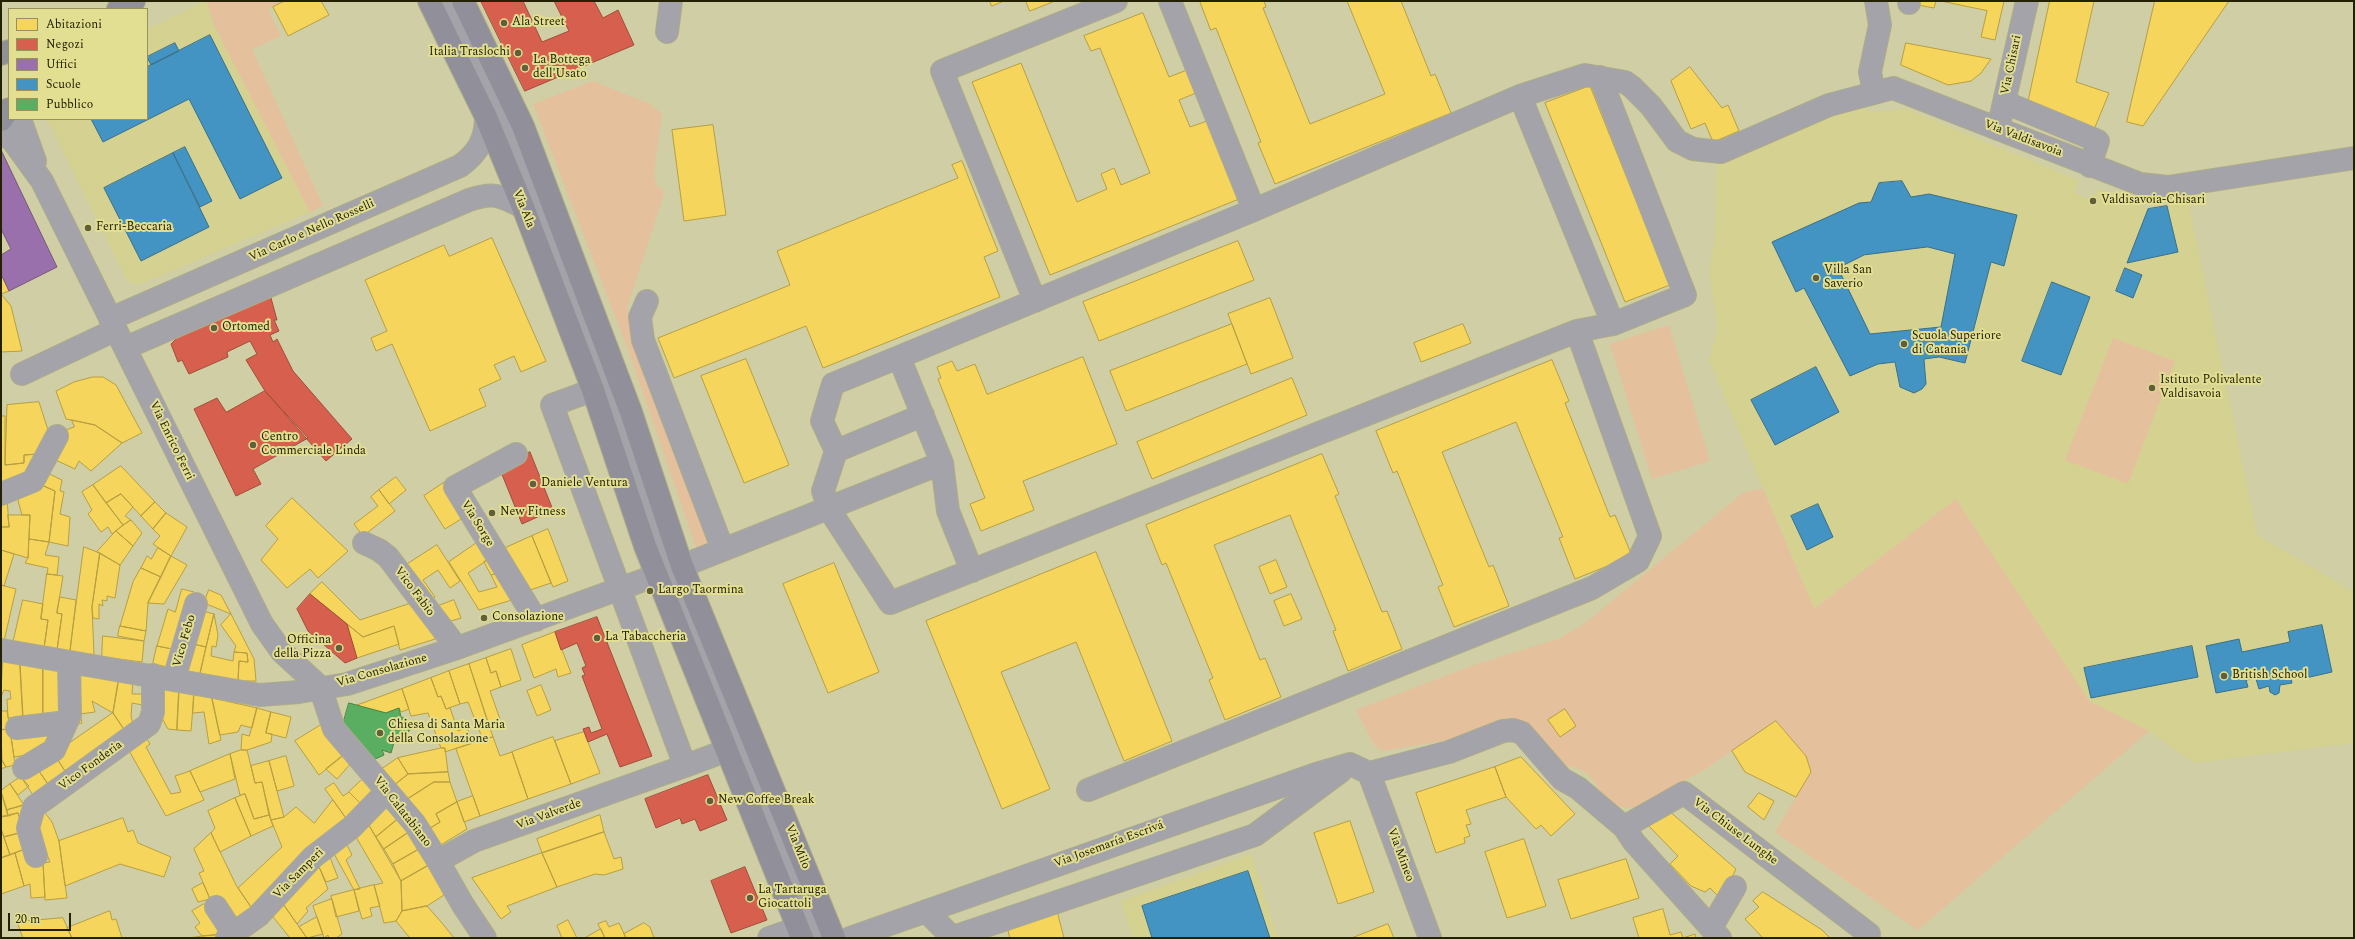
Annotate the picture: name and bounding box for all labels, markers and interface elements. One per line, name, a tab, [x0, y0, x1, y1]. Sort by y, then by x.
legend	[8, 8, 148, 120]
text: Abitazioni	[46, 15, 102, 34]
place label: Ala Street	[512, 16, 565, 30]
marker: Ala Street	[499, 18, 509, 28]
street label: Via Chisari	[1999, 34, 2025, 96]
text: Negozi	[46, 35, 84, 54]
place label: Italia Traslochi	[429, 46, 510, 60]
marker: Italia Traslochi	[513, 48, 523, 58]
place label: La Bottega dell'Usato	[533, 54, 591, 82]
text: Uffici	[46, 55, 77, 74]
marker: La Bottega dell'Usato	[520, 63, 530, 73]
text: Scuole	[46, 75, 81, 94]
text: Pubblico	[46, 95, 93, 114]
street label: Via Valdisavoia	[1982, 117, 2064, 161]
street label: Via Ala	[509, 188, 537, 230]
place label: Valdisavoia-Chisari	[2101, 194, 2205, 208]
marker: Valdisavoia-Chisari	[2088, 196, 2098, 206]
street label: Via Carlo e Nello Rosselli	[247, 197, 377, 265]
place label: Ferri-Beccaria	[96, 221, 172, 235]
marker: Ferri-Beccaria	[83, 223, 93, 233]
place label: Villa San Saverio	[1824, 264, 1872, 292]
marker: Villa San Saverio	[1811, 273, 1821, 283]
place label: Ortomed	[222, 321, 270, 335]
marker: Ortomed	[209, 323, 219, 333]
place label: Scuola Superiore di Catania	[1912, 330, 2001, 358]
marker: Scuola Superiore di Catania	[1899, 339, 1909, 349]
place label: Istituto Polivalente Valdisavoia	[2160, 374, 2262, 402]
marker: Istituto Polivalente Valdisavoia	[2147, 383, 2157, 393]
street label: Via Enrico Ferri	[146, 399, 196, 483]
place label: Centro Commerciale Linda	[261, 431, 366, 459]
marker: Centro Commerciale Linda	[248, 440, 258, 450]
place label: Daniele Ventura	[541, 477, 628, 491]
marker: Daniele Ventura	[528, 479, 538, 489]
street label: Via Sorge	[457, 498, 497, 550]
place label: New Fitness	[500, 506, 566, 520]
marker: New Fitness	[487, 508, 497, 518]
street label: Vico Fabio	[391, 565, 437, 619]
place label: Largo Taormina	[658, 584, 744, 598]
marker: Largo Taormina	[645, 586, 655, 596]
place label: Consolazione	[492, 611, 564, 625]
street label: Vico Febo	[171, 613, 199, 669]
marker: Consolazione	[479, 613, 489, 623]
place label: La Tabaccheria	[605, 631, 686, 645]
marker: La Tabaccheria	[592, 633, 602, 643]
place label: Officina della Pizza	[274, 634, 331, 662]
marker: Officina della Pizza	[334, 643, 344, 653]
street label: Via Consolazione	[335, 651, 429, 691]
place label: British School	[2232, 669, 2307, 683]
marker: British School	[2219, 671, 2229, 681]
place label: Chiesa di Santa Maria della Consolazione	[388, 719, 505, 747]
marker: Chiesa di Santa Maria della Consolazione	[375, 728, 385, 738]
street label: Vico Fonderia	[56, 738, 126, 794]
street label: Via Calatabiano	[370, 774, 434, 850]
place label: New Coffee Break	[718, 794, 814, 808]
marker: New Coffee Break	[705, 796, 715, 806]
street label: Via Chiuse Lunghe	[1690, 796, 1780, 868]
street label: Via Valverde	[515, 797, 583, 833]
street label: Via Josemaría Escrivá	[1052, 818, 1166, 872]
street label: Via Milo	[782, 823, 812, 871]
street label: Via Mineo	[1384, 826, 1416, 884]
street label: Via Samperi	[271, 846, 327, 902]
place label: La Tartaruga Giocattoli	[758, 884, 827, 912]
marker: La Tartaruga Giocattoli	[745, 893, 755, 903]
scale bar	[10, 905, 73, 931]
text: 20 m	[15, 910, 40, 929]

